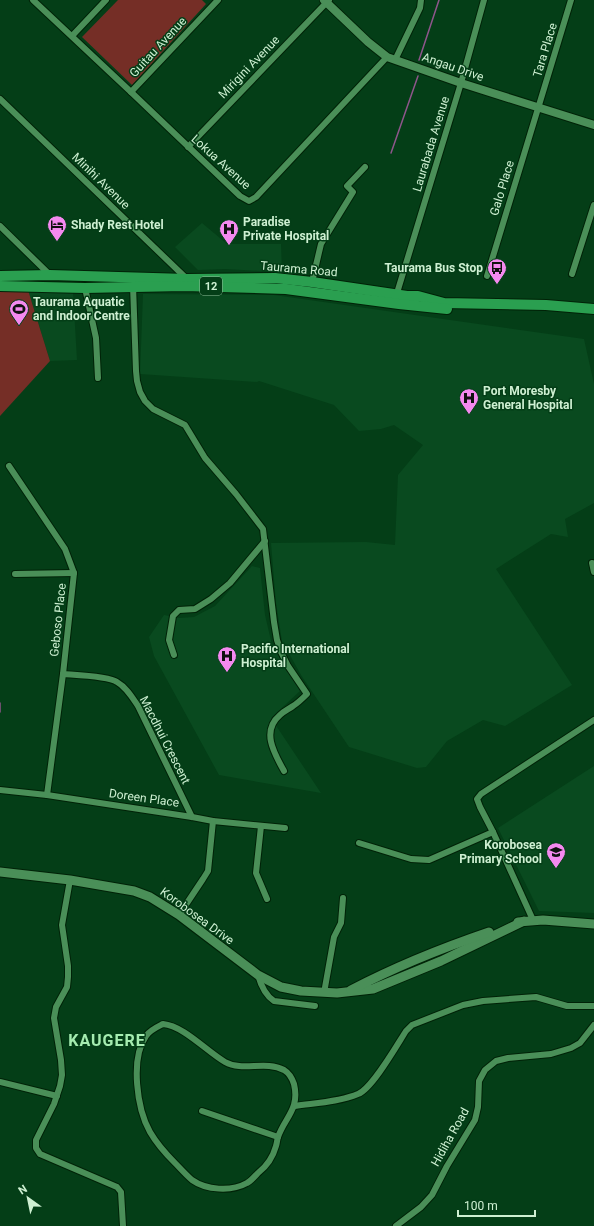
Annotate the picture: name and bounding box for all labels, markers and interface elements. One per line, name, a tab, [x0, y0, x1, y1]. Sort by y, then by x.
street label: Guitau Avenue	[127, 14, 189, 80]
street label: Tara Place	[530, 21, 560, 79]
street label: Mirigini Avenue	[216, 33, 282, 101]
street label: Angau Drive	[420, 50, 486, 84]
street label: Laurabada Avenue	[410, 95, 452, 193]
street label: Lokua Avenue	[189, 132, 253, 192]
street label: Minihi Avenue	[69, 150, 133, 212]
street label: Galo Place	[487, 159, 517, 217]
hotel icon: Shady Rest Hotel	[46, 214, 68, 242]
place label: Paradise Private Hospital	[243, 215, 329, 243]
place label: Shady Rest Hotel	[71, 218, 164, 232]
hospital icon: Paradise Private Hospital	[218, 218, 240, 246]
bus stop icon: Taurama Bus Stop	[486, 257, 508, 285]
street label: Taurama Road	[260, 259, 338, 279]
place label: Taurama Bus Stop	[385, 261, 483, 275]
road number: 12	[200, 277, 222, 295]
place label: Taurama Aquatic and Indoor Centre	[33, 295, 130, 323]
sports icon: Taurama Aquatic and Indoor Centre	[8, 298, 30, 326]
place label: Port Moresby General Hospital	[483, 384, 573, 412]
hospital icon: Port Moresby General Hospital	[458, 387, 480, 415]
street label: Geboso Place	[47, 583, 69, 657]
place label: Pacific International Hospital	[241, 642, 350, 670]
hospital icon: Pacific International Hospital	[216, 645, 238, 673]
street label: Macdhui Crescent	[137, 694, 193, 786]
street label: Doreen Place	[108, 786, 180, 810]
place label: Korobosea Primary School	[459, 838, 543, 866]
school or university icon: Korobosea Primary School	[545, 841, 567, 869]
street label: Korobosea Drive	[157, 885, 237, 947]
district label: KAUGERE	[68, 1031, 146, 1050]
street label: Hidiha Road	[428, 1105, 472, 1169]
north arrow	[8, 1178, 48, 1218]
text: N	[16, 1182, 30, 1198]
scale bar	[458, 1192, 535, 1218]
text: 100 m	[464, 1199, 498, 1213]

